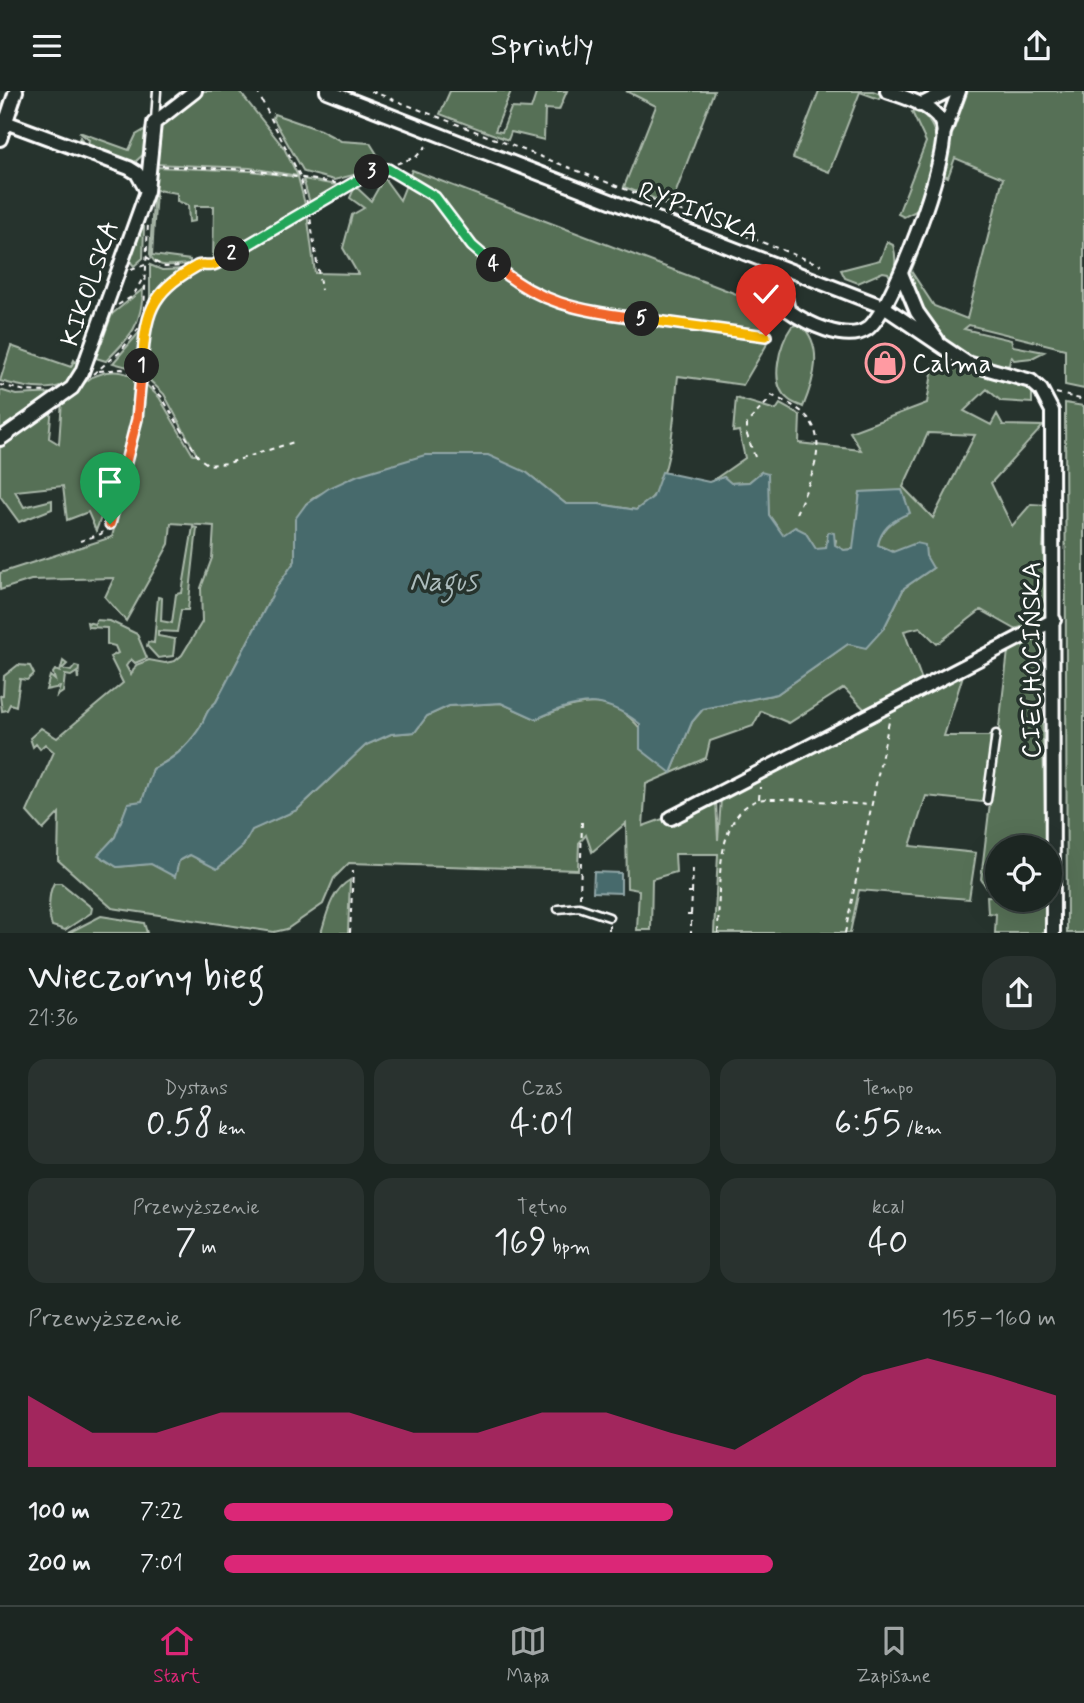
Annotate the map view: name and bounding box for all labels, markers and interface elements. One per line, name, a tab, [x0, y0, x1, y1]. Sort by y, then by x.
text: Sprintly	[490, 25, 594, 67]
icon: menu	[28, 27, 66, 65]
icon: share	[1018, 27, 1056, 65]
pin: 3	[354, 155, 390, 189]
text: 3	[367, 159, 376, 184]
street label: RYPIŃSKA	[633, 174, 763, 251]
street label: KIKOLSKA	[53, 216, 128, 351]
pin: 2	[215, 237, 250, 271]
text: 2	[227, 241, 236, 266]
pin: 4	[476, 247, 512, 283]
text: 4	[488, 252, 499, 277]
pin	[736, 264, 796, 336]
icon: check	[747, 275, 785, 313]
pin: 5	[624, 301, 660, 337]
text: 5	[636, 306, 647, 331]
shop icon: Calma	[864, 342, 906, 384]
place label: Calma	[912, 348, 991, 382]
pin: 1	[124, 349, 160, 383]
text: 1	[137, 353, 146, 378]
pin	[80, 452, 140, 524]
icon: arrive	[91, 463, 129, 501]
street label: CIECHOCIŃSKA	[1016, 561, 1050, 759]
water label: Nagus	[409, 564, 479, 604]
map controls	[985, 835, 1062, 912]
button: locate	[985, 835, 1062, 912]
text: Wieczorny bieg	[28, 953, 265, 1002]
button: share	[982, 956, 1056, 1030]
text: 21:36	[28, 1004, 78, 1034]
text: Dystans	[164, 1076, 228, 1101]
text: Czas	[521, 1076, 563, 1101]
text: Tempo	[863, 1076, 913, 1101]
text: 0.58	[146, 1101, 213, 1147]
text: 4:01	[510, 1101, 574, 1147]
text: 6:55	[834, 1101, 901, 1147]
text: km	[213, 1116, 246, 1141]
text: /km	[901, 1116, 942, 1141]
text: Przewyższenie	[133, 1195, 259, 1220]
text: Tętno	[517, 1195, 567, 1220]
text: kcal	[872, 1195, 904, 1220]
text: 7	[175, 1220, 196, 1266]
text: 169	[494, 1220, 547, 1266]
text: 40	[868, 1220, 908, 1266]
text: m	[196, 1235, 217, 1260]
text: bpm	[547, 1235, 590, 1260]
text: Przewyższenie	[28, 1304, 181, 1334]
text: 155–160 m	[942, 1304, 1056, 1334]
text: 100 m	[28, 1497, 90, 1527]
text: 7:22	[140, 1497, 184, 1527]
text: 200 m	[28, 1549, 91, 1579]
text: 7:01	[140, 1549, 183, 1579]
tab: Start	[153, 1622, 200, 1689]
tab: Mapa	[507, 1622, 550, 1689]
tab: Zapisane	[856, 1622, 931, 1689]

